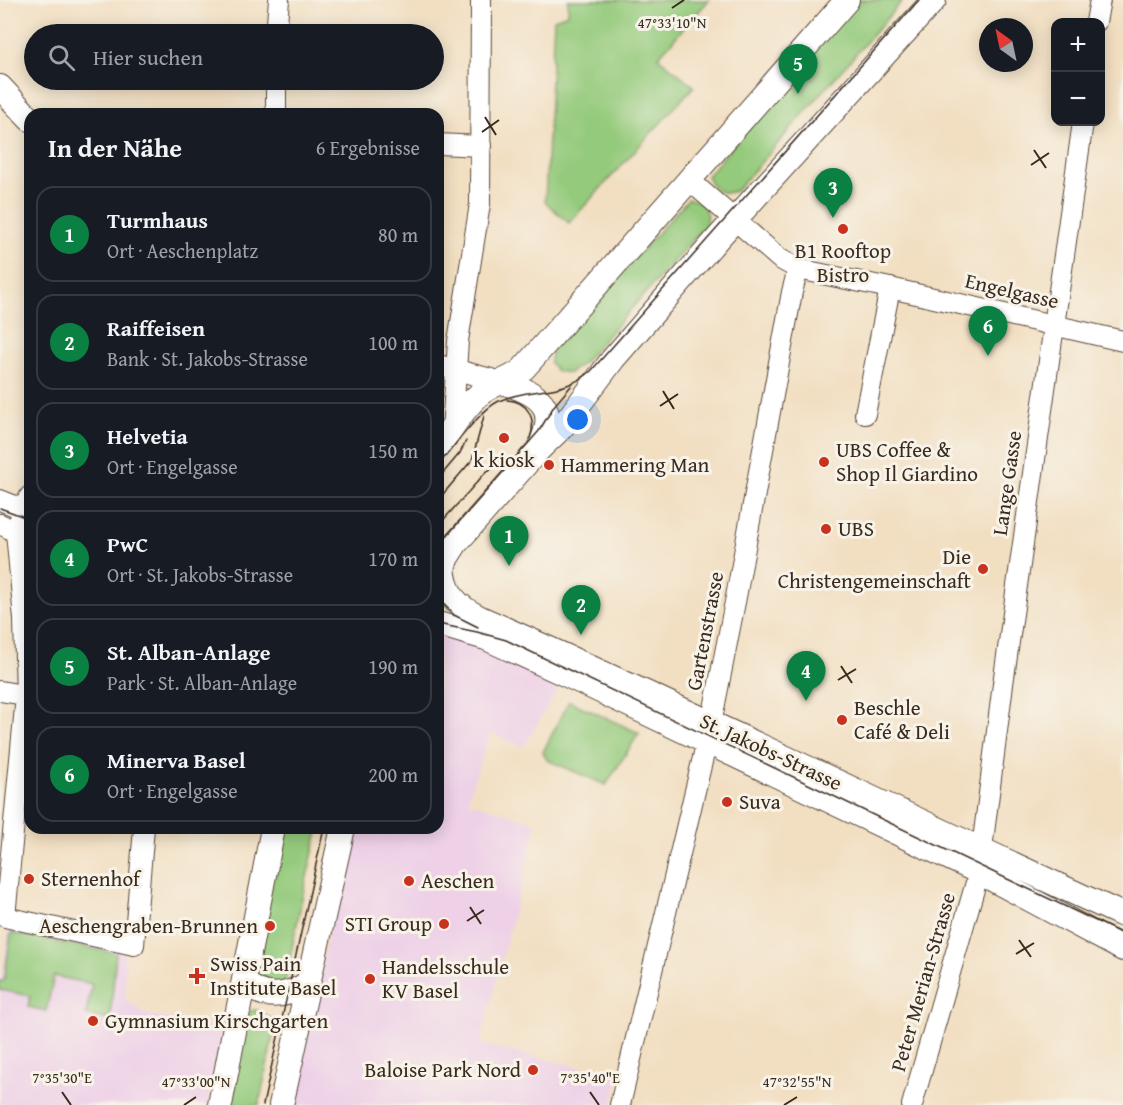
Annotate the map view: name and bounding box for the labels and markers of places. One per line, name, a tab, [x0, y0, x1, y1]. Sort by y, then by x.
pin: 5	[778, 44, 818, 94]
pin: 3	[814, 168, 852, 218]
marker: B1 Rooftop Bistro	[836, 222, 850, 236]
place label: B1 Rooftop Bistro	[795, 235, 891, 290]
pin: 6	[968, 306, 1008, 356]
marker: k kiosk	[497, 431, 511, 445]
place label: UBS Coffee & Shop Il Giardino	[836, 434, 978, 489]
place label: k kiosk	[473, 444, 535, 475]
place label: Hammering Man	[561, 449, 710, 480]
marker: UBS Coffee & Shop Il Giardino	[817, 455, 831, 469]
marker: Hammering Man	[542, 458, 556, 472]
place label: UBS	[838, 513, 874, 544]
pin: 1	[490, 516, 528, 566]
marker: UBS	[819, 522, 833, 536]
place label: Die Christengemeinschaft	[778, 541, 972, 596]
marker: Die Christengemeinschaft	[976, 562, 990, 576]
pin: 2	[562, 586, 600, 635]
pin: 4	[786, 652, 826, 701]
place label: Beschle Café & Deli	[854, 692, 950, 747]
marker: Beschle Café & Deli	[835, 713, 849, 727]
place label: Suva	[739, 786, 781, 817]
marker: Suva	[720, 795, 734, 809]
place label: Sternenhof	[41, 863, 142, 894]
place label: Aeschen	[421, 865, 495, 896]
marker: Sternenhof	[22, 872, 36, 886]
marker: Aeschen	[402, 874, 416, 888]
place label: STI Group	[345, 908, 432, 939]
place label: Aeschengraben-Brunnen	[39, 910, 258, 941]
marker: STI Group	[437, 917, 451, 931]
marker: Aeschengraben-Brunnen	[263, 919, 277, 933]
place label: Swiss Pain Institute Basel	[210, 948, 337, 1003]
place label: Handelsschule KV Basel	[382, 951, 509, 1006]
marker: Swiss Pain Institute Basel	[188, 967, 206, 985]
marker: Handelsschule KV Basel	[363, 972, 377, 986]
place label: Gymnasium Kirschgarten	[105, 1005, 328, 1036]
marker: Gymnasium Kirschgarten	[86, 1014, 100, 1028]
place label: Baloise Park Nord	[365, 1054, 522, 1085]
marker: Baloise Park Nord	[526, 1063, 540, 1077]

